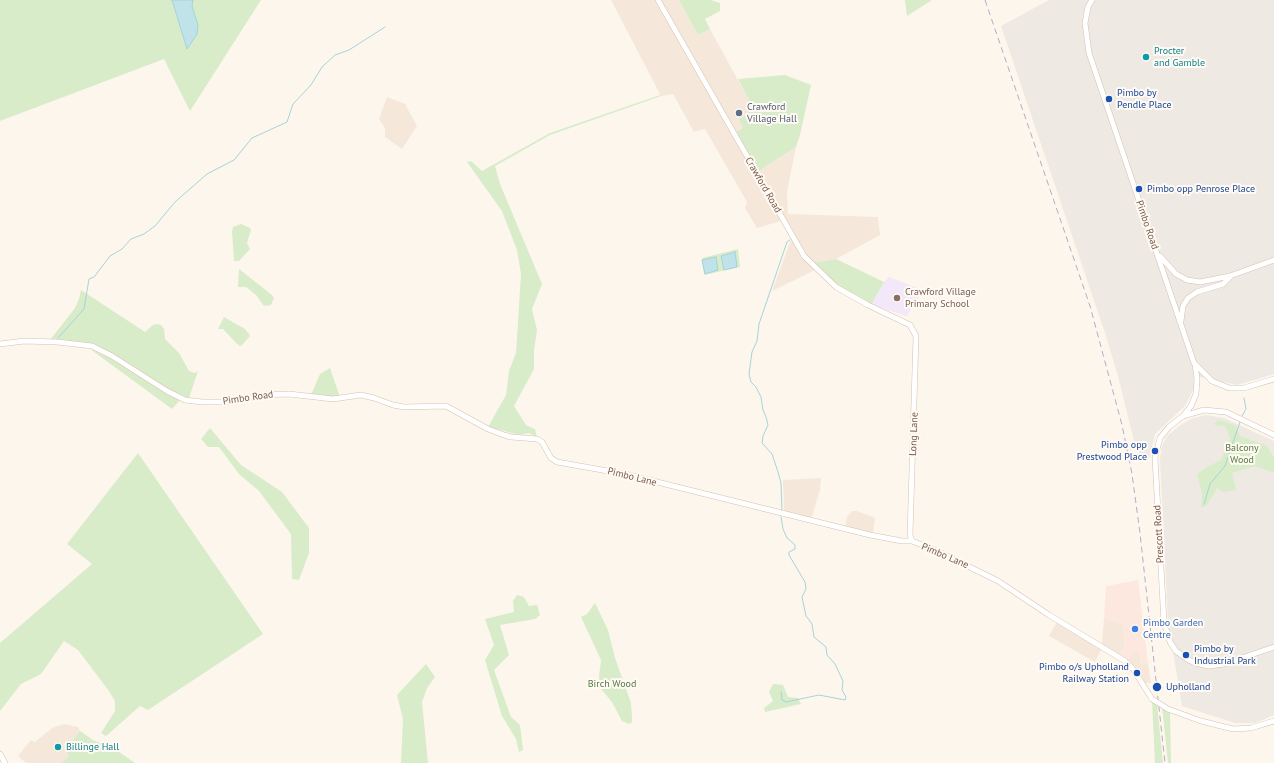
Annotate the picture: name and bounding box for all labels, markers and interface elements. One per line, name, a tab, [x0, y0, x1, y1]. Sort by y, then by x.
place label: Procter and Gamble	[1154, 45, 1205, 68]
marker: Procter and Gamble	[1141, 52, 1151, 62]
place label: Pimbo by Pendle Place	[1117, 87, 1172, 110]
marker: Pimbo by Pendle Place	[1104, 94, 1114, 104]
place label: Crawford Village Hall	[747, 101, 797, 124]
marker: Crawford Village Hall	[734, 108, 744, 118]
street label: Crawford Road	[742, 155, 784, 215]
place label: Pimbo opp Penrose Place	[1147, 183, 1255, 195]
marker: Pimbo opp Penrose Place	[1134, 184, 1144, 194]
street label: Pimbo Road	[1133, 199, 1161, 251]
place label: Crawford Village Primary School	[905, 286, 976, 310]
marker: Crawford Village Primary School	[892, 293, 902, 303]
street label: Pimbo Road	[222, 389, 274, 407]
street label: Long Lane	[907, 412, 921, 456]
place label: Pimbo opp Prestwood Place	[1077, 439, 1147, 462]
park label: Balcony Wood	[1225, 442, 1259, 466]
marker: Pimbo opp Prestwood Place	[1150, 446, 1160, 456]
street label: Pimbo Lane	[606, 465, 658, 489]
street label: Prescott Road	[1151, 505, 1167, 563]
street label: Pimbo Lane	[920, 541, 970, 571]
place label: Pimbo Garden Centre	[1143, 617, 1203, 640]
marker: Pimbo Garden Centre	[1130, 624, 1140, 634]
place label: Pimbo by Industrial Park	[1194, 643, 1256, 666]
marker: Pimbo by Industrial Park	[1181, 650, 1191, 660]
place label: Pimbo o/s Upholland Railway Station	[1039, 661, 1129, 684]
marker: Pimbo o/s Upholland Railway Station	[1132, 668, 1142, 678]
park label: Birch Wood	[588, 678, 636, 690]
marker: Upholland	[1151, 681, 1163, 693]
place label: Upholland	[1166, 681, 1210, 693]
place label: Billinge Hall	[66, 741, 119, 753]
marker: Billinge Hall	[53, 742, 63, 752]

